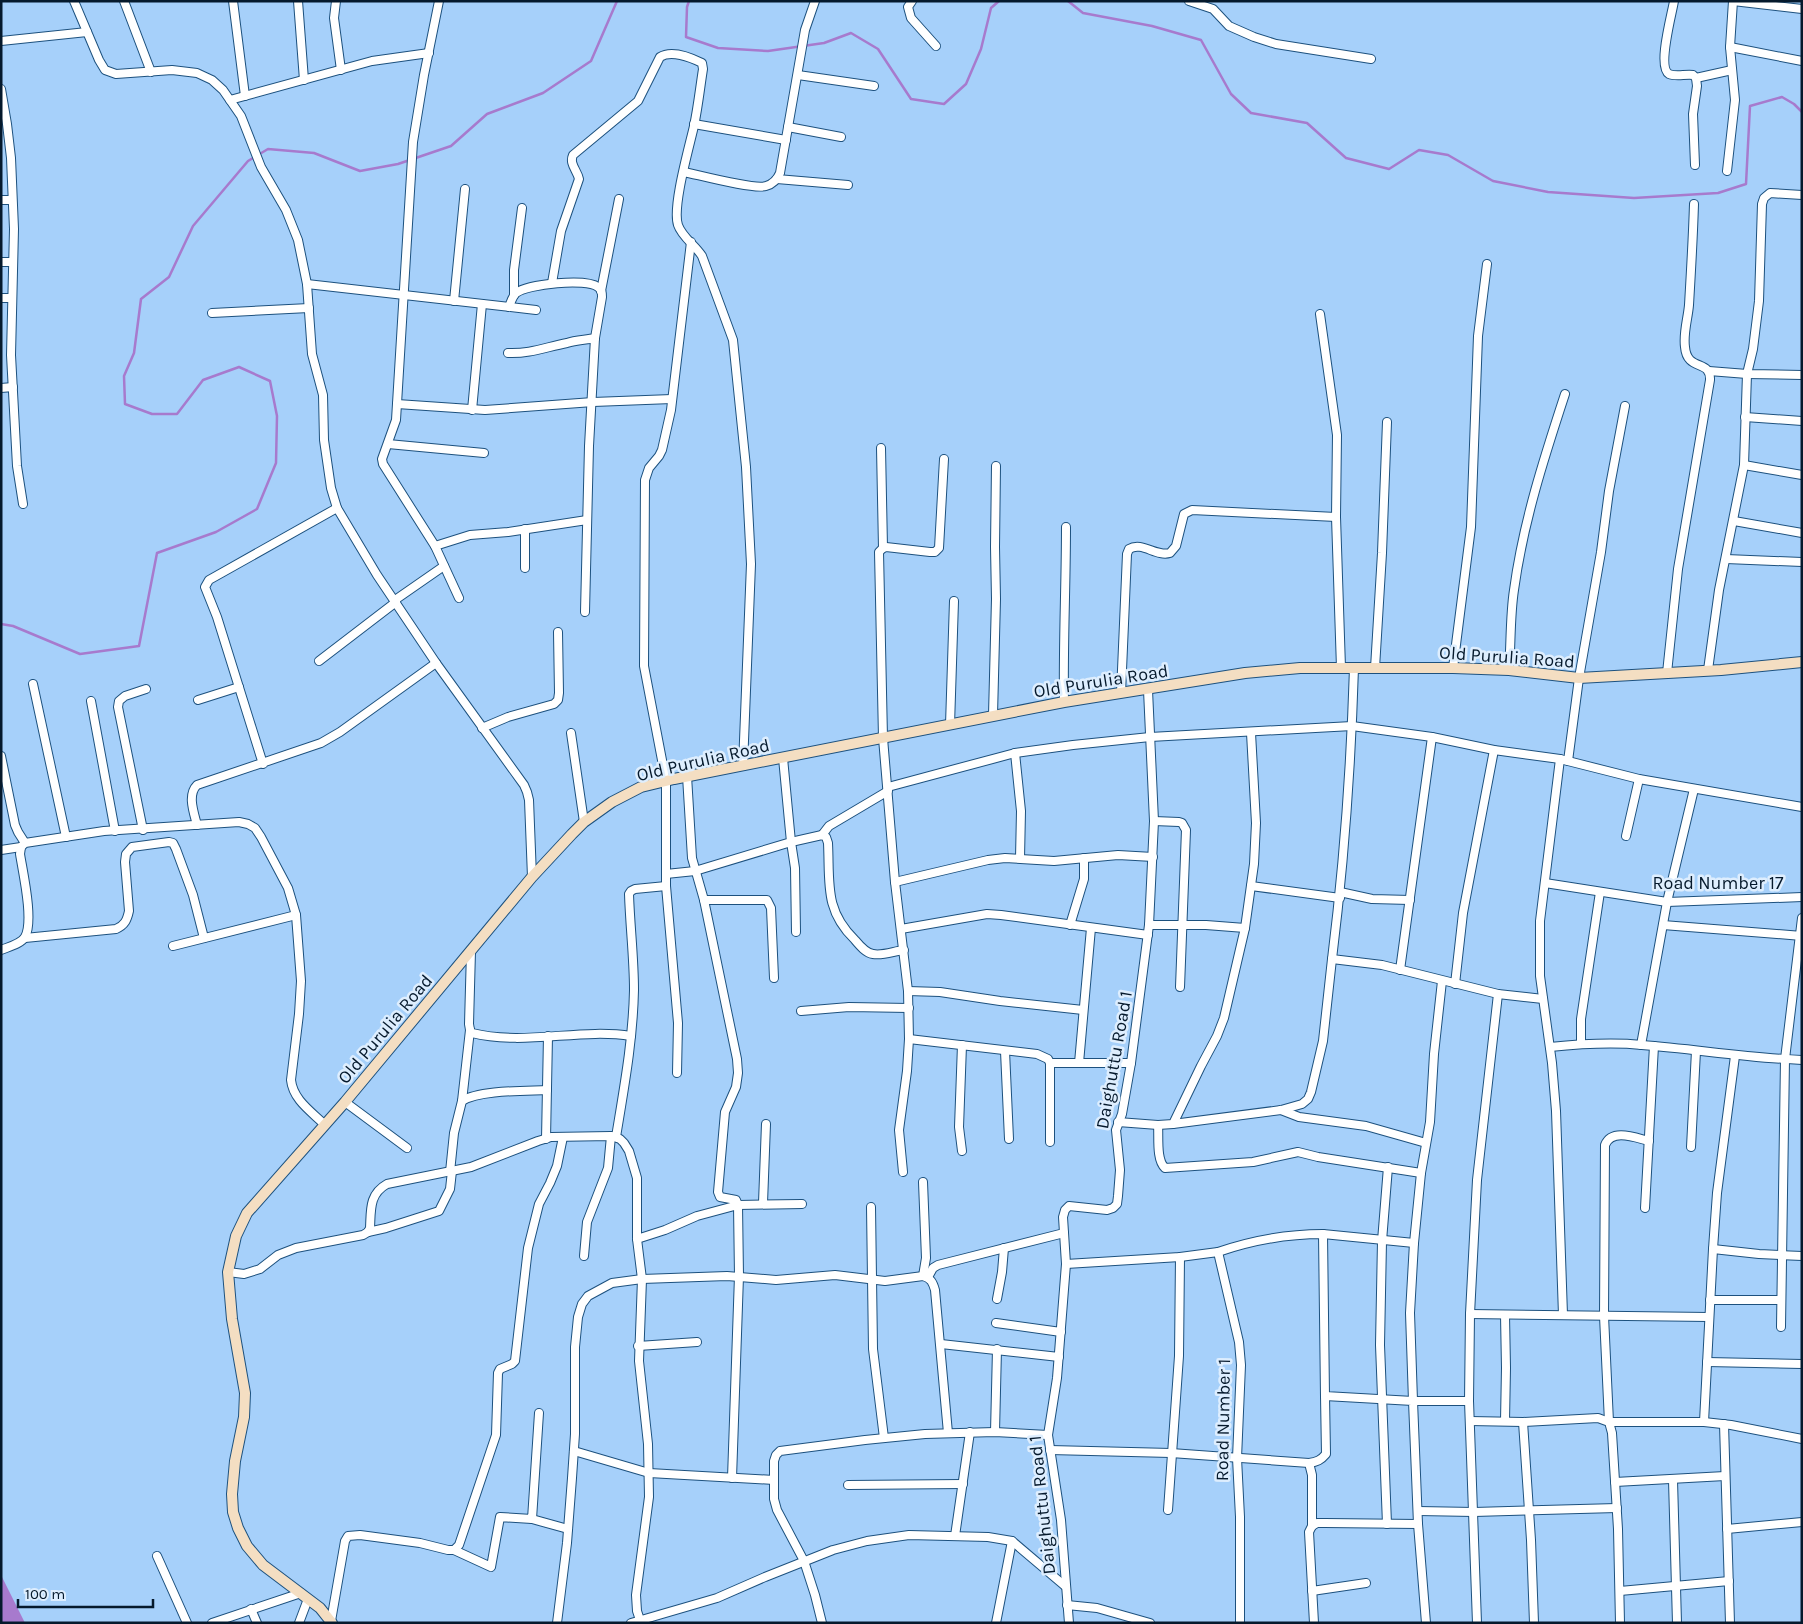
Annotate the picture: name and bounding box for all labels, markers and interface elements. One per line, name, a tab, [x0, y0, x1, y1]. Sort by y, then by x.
street label: Old Purulia Road	[1438, 641, 1576, 673]
street label: Old Purulia Road	[1032, 660, 1170, 702]
street label: Old Purulia Road	[634, 734, 772, 786]
street label: Road Number 17	[1653, 872, 1784, 894]
street label: Old Purulia Road	[333, 970, 437, 1088]
street label: Daighuttu Road 1	[1091, 989, 1137, 1131]
street label: Road Number 1	[1211, 1359, 1235, 1481]
street label: Daighuttu Road 1	[1024, 1435, 1060, 1575]
scale bar	[18, 1576, 152, 1608]
text: 100 m	[25, 1585, 65, 1603]

